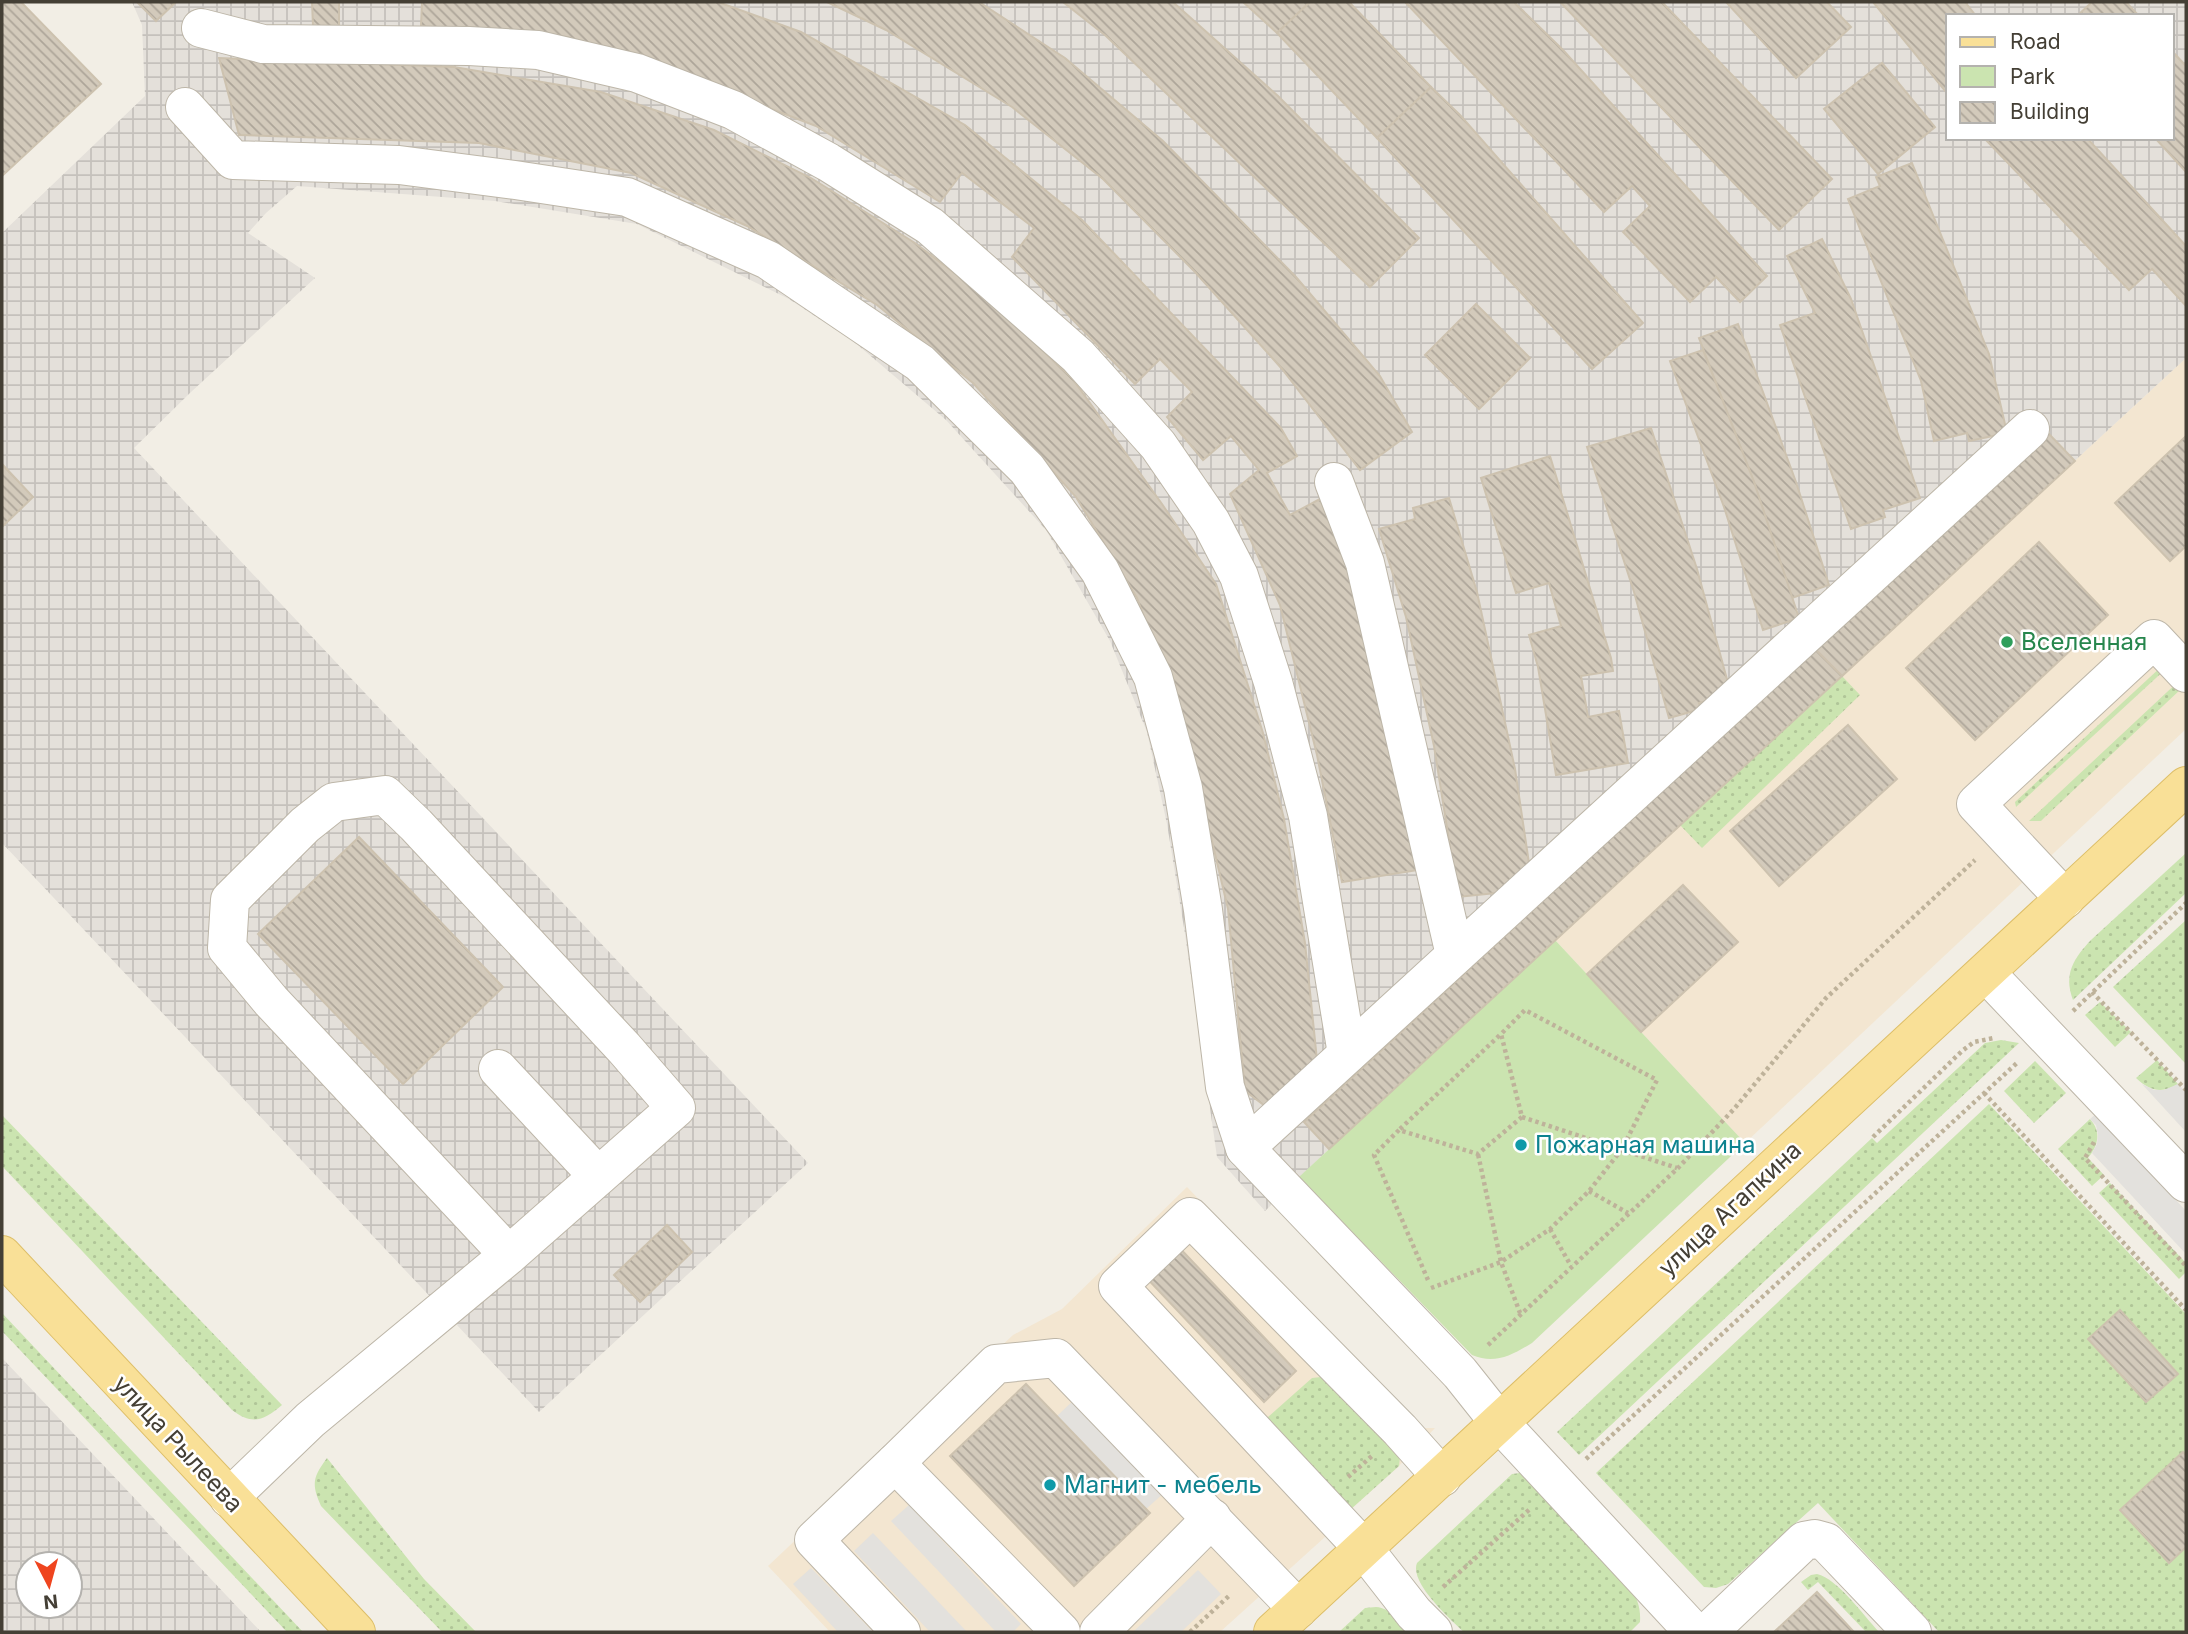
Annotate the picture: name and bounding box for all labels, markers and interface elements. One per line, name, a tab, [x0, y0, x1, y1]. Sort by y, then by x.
legend	[1946, 14, 2174, 140]
text: Road	[2010, 29, 2061, 54]
text: Park	[2010, 64, 2055, 89]
text: Building	[2010, 99, 2090, 124]
place label: Вселенная	[2021, 627, 2147, 656]
marker: Вселенная	[1999, 634, 2015, 650]
place label: Пожарная машина	[1535, 1130, 1756, 1159]
street label: улица Агапкина	[1652, 1135, 1807, 1282]
marker: Пожарная машина	[1513, 1137, 1529, 1153]
street label: улица Рылеева	[107, 1369, 249, 1518]
place label: Магнит - мебель	[1064, 1470, 1262, 1499]
marker: Магнит - мебель	[1042, 1477, 1058, 1493]
north arrow	[14, 1550, 84, 1620]
text: N	[42, 1589, 59, 1614]

